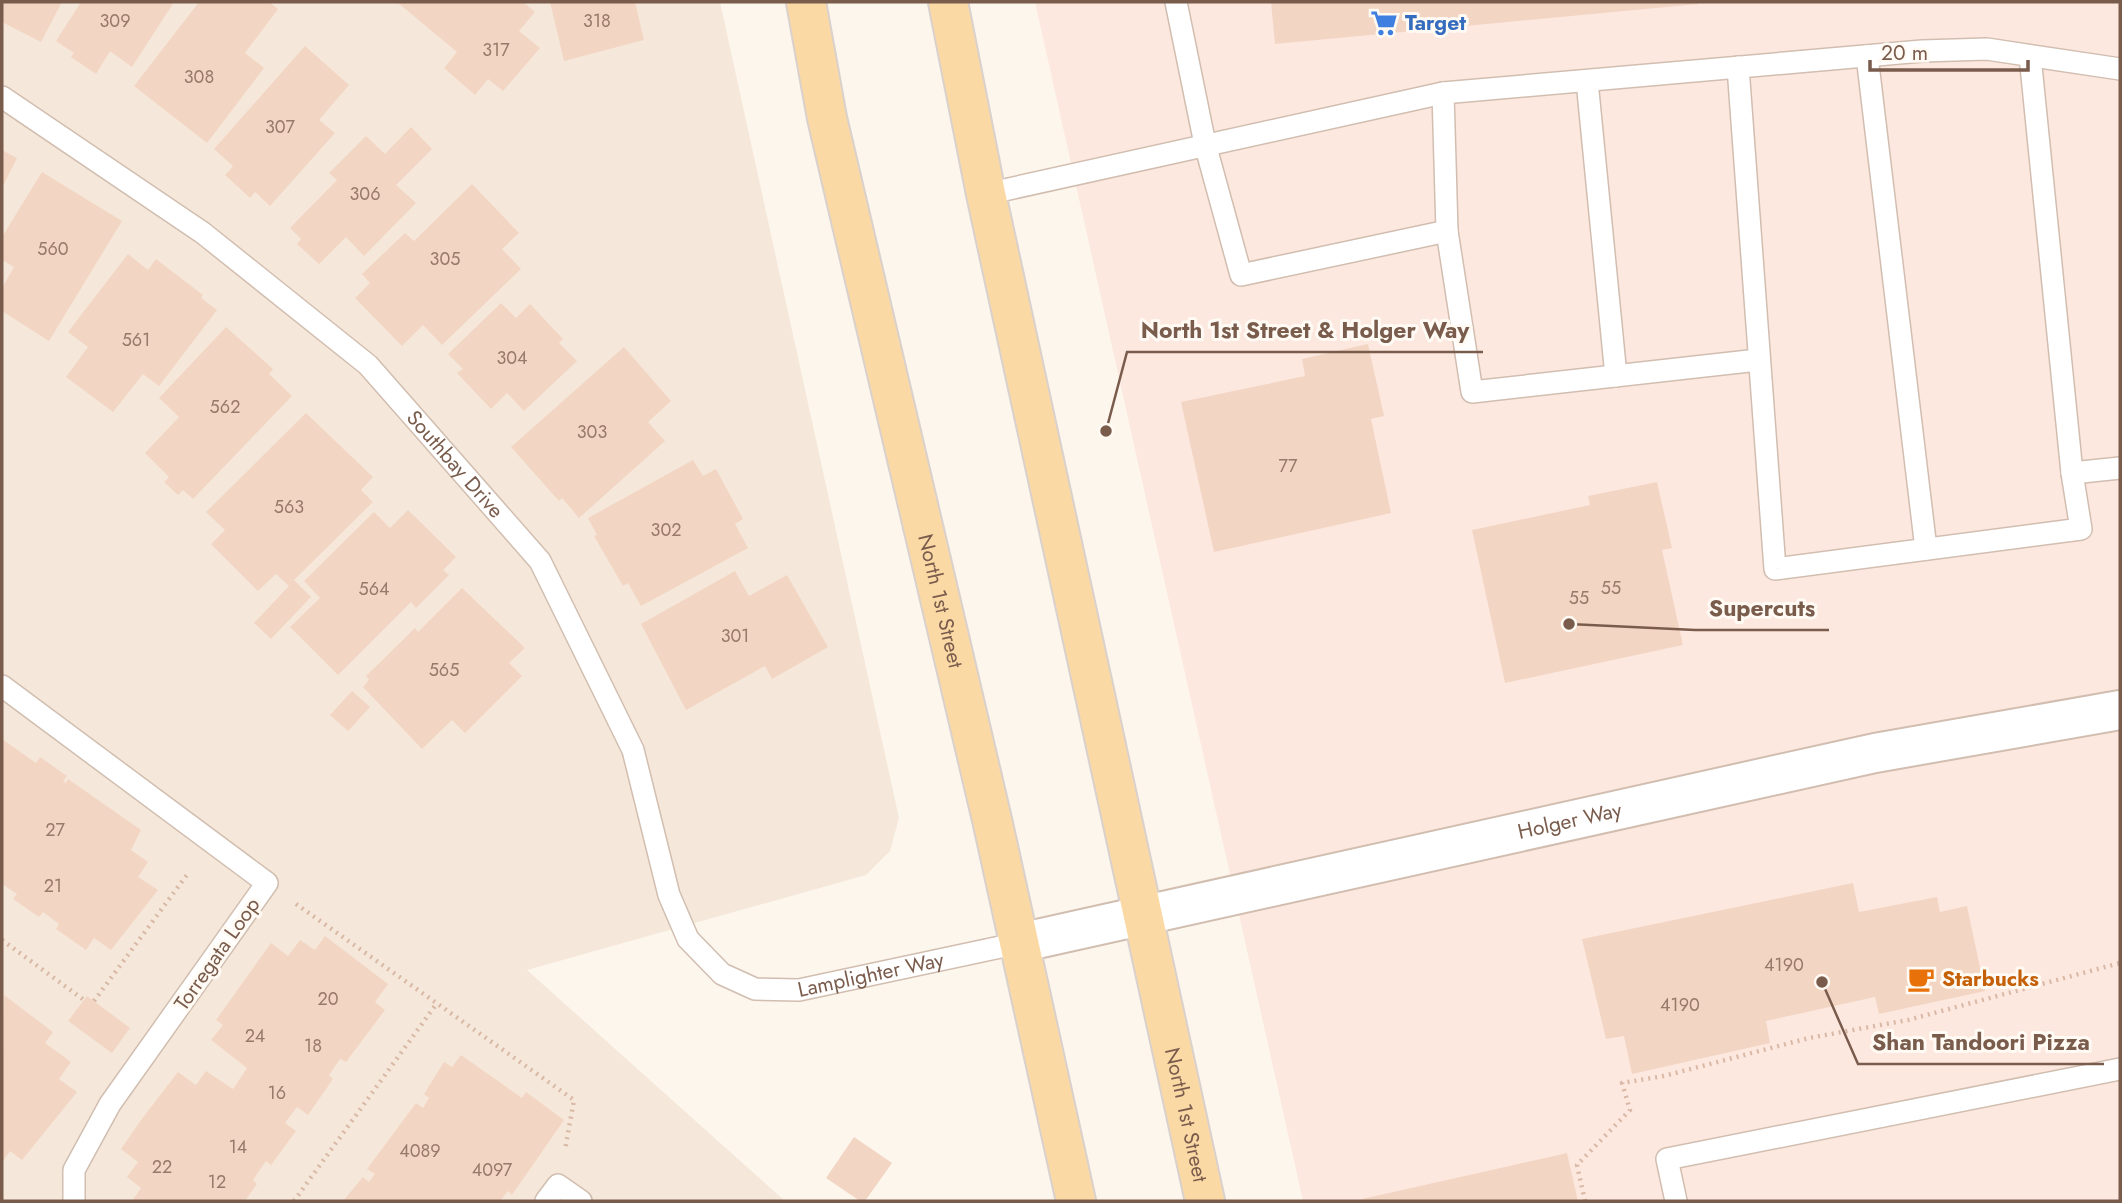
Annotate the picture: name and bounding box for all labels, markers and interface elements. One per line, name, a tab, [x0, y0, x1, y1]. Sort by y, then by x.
house number: 309	[100, 8, 131, 34]
house number: 318	[583, 8, 611, 34]
supermarket icon: Target	[1369, 8, 1399, 38]
place label: Target	[1405, 8, 1466, 38]
scale bar	[1870, 28, 2028, 72]
house number: 317	[482, 37, 510, 63]
text: 20 m	[1881, 38, 1928, 68]
house number: 308	[184, 64, 214, 90]
house number: 307	[265, 114, 296, 140]
house number: 306	[350, 181, 381, 207]
house number: 560	[37, 236, 69, 262]
house number: 305	[430, 246, 460, 272]
callout: North 1st Street & Holger Way	[1127, 308, 1483, 352]
text: North 1st Street & Holger Way	[1141, 313, 1470, 347]
house number: 561	[122, 327, 150, 353]
house number: 304	[496, 345, 528, 371]
house number: 562	[210, 394, 240, 420]
street label: Southbay Drive	[399, 404, 511, 525]
house number: 303	[577, 419, 607, 445]
house number: 77	[1279, 453, 1298, 479]
house number: 563	[274, 494, 304, 520]
house number: 302	[651, 517, 681, 543]
street label: North 1st Street	[910, 531, 971, 671]
house number: 55	[1601, 575, 1621, 601]
house number: 564	[358, 576, 390, 602]
house number: 55	[1569, 585, 1589, 611]
callout: Supercuts	[1695, 586, 1829, 630]
text: Supercuts	[1709, 591, 1815, 625]
house number: 301	[721, 623, 749, 649]
house number: 565	[429, 657, 459, 683]
street label: Holger Way	[1515, 795, 1625, 847]
house number: 27	[45, 817, 65, 843]
house number: 21	[44, 873, 62, 899]
street label: Torregata Loop	[167, 891, 267, 1017]
street label: Lamplighter Way	[795, 944, 947, 1005]
house number: 4190	[1764, 952, 1804, 978]
cafe icon: Starbucks	[1906, 964, 1936, 994]
place label: Starbucks	[1942, 964, 2039, 994]
house number: 20	[317, 986, 339, 1012]
house number: 4190	[1660, 992, 1700, 1018]
callout: Shan Tandoori Pizza	[1858, 1020, 2104, 1064]
house number: 24	[245, 1023, 265, 1049]
text: Shan Tandoori Pizza	[1872, 1025, 2090, 1059]
house number: 18	[304, 1033, 322, 1059]
street label: North 1st Street	[1157, 1045, 1215, 1185]
house number: 16	[268, 1080, 286, 1106]
house number: 14	[229, 1134, 247, 1160]
house number: 4089	[399, 1138, 441, 1164]
house number: 22	[152, 1154, 172, 1180]
house number: 4097	[472, 1157, 513, 1183]
house number: 12	[208, 1169, 226, 1195]

